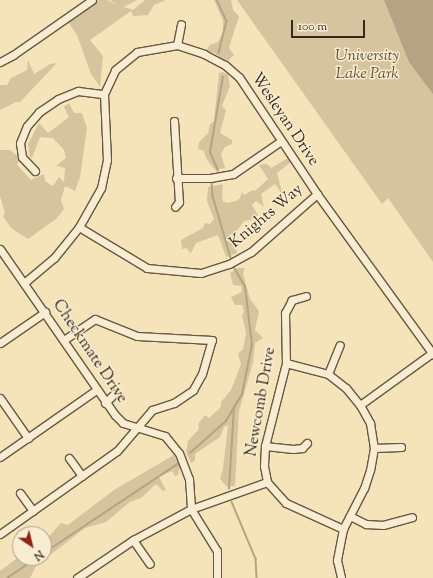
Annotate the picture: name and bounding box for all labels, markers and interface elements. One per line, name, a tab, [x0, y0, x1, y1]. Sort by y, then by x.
scale bar	[293, 12, 367, 38]
text: 100 m	[298, 18, 327, 36]
park label: University Lake Park	[335, 47, 399, 85]
street label: Wesleyan Drive	[246, 70, 322, 170]
street label: Knights Way	[226, 181, 308, 253]
street label: Checkmate Drive	[47, 297, 131, 407]
street label: Newcomb Drive	[243, 346, 281, 458]
north arrow	[12, 526, 52, 566]
text: N	[30, 546, 46, 564]

